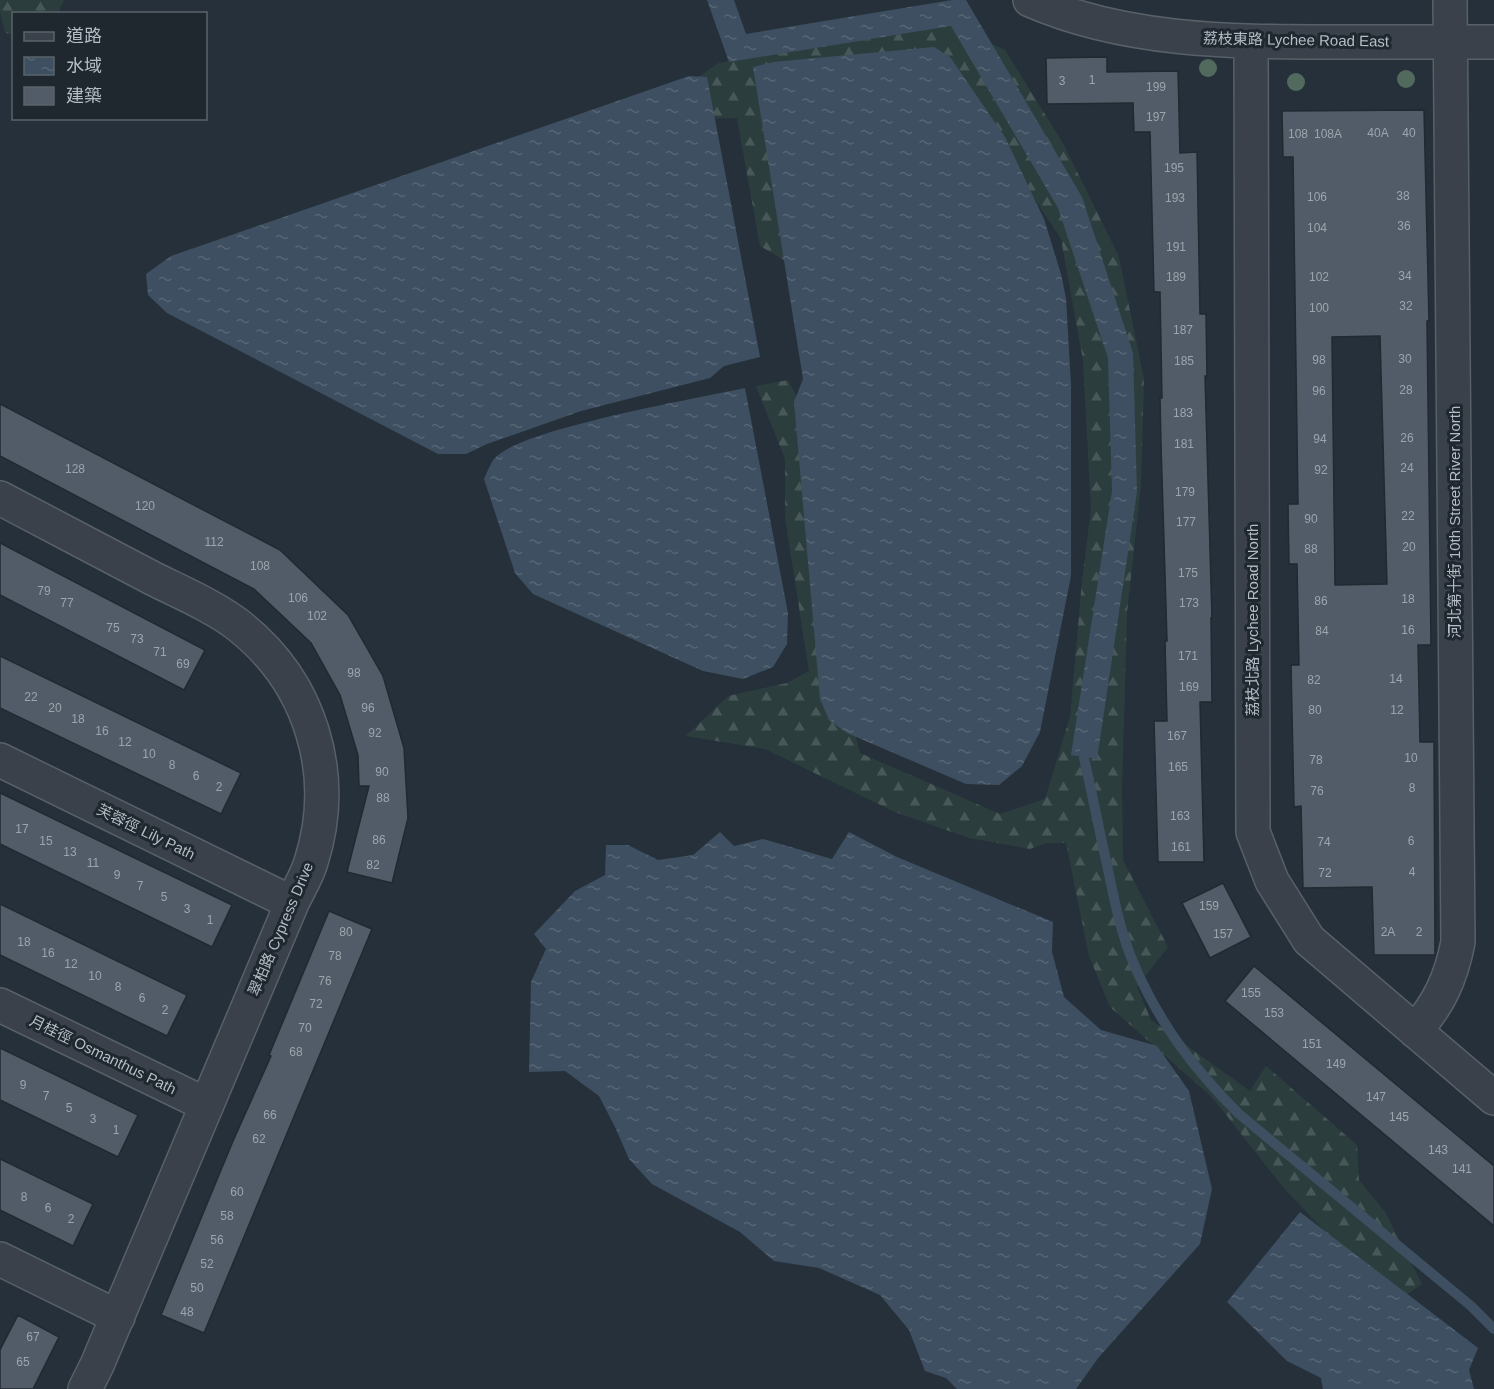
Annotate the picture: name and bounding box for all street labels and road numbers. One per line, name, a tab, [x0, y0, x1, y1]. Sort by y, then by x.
street label: 荔枝東路 Lychee Road East	[1203, 29, 1390, 50]
street label: 河北第十街 10th Street River North	[1446, 406, 1463, 638]
street label: 荔枝北路 Lychee Road North	[1244, 524, 1261, 716]
street label: 芙蓉徑 Lily Path	[95, 801, 198, 863]
street label: 翠柏路 Cypress Drive	[245, 860, 316, 998]
street label: 月桂徑 Osmanthus Path	[27, 1012, 179, 1097]

